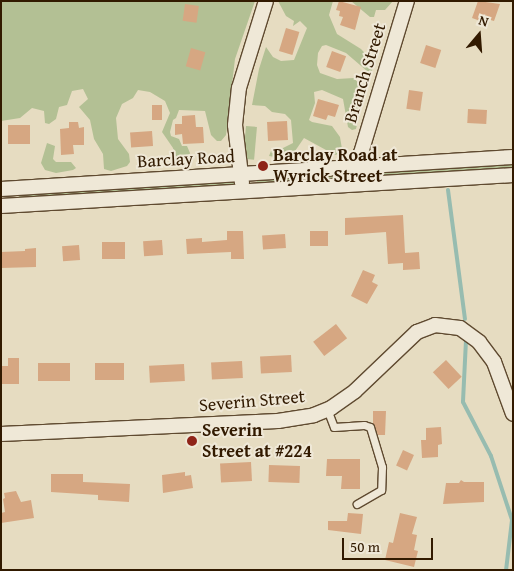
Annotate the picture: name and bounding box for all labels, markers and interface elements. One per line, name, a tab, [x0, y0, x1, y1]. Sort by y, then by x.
north arrow	[454, 10, 504, 60]
text: N	[476, 10, 491, 32]
street label: Branch Street	[340, 20, 390, 126]
place label: Barclay Road at Wyrick Street	[273, 145, 398, 188]
street label: Barclay Road	[137, 146, 235, 172]
marker: Barclay Road at Wyrick Street	[257, 160, 269, 172]
street label: Severin Street	[198, 386, 306, 416]
place label: Severin Street at #224	[202, 420, 312, 462]
marker: Severin Street at #224	[186, 435, 198, 447]
scale bar	[344, 528, 435, 560]
text: 50 m	[350, 536, 380, 557]

